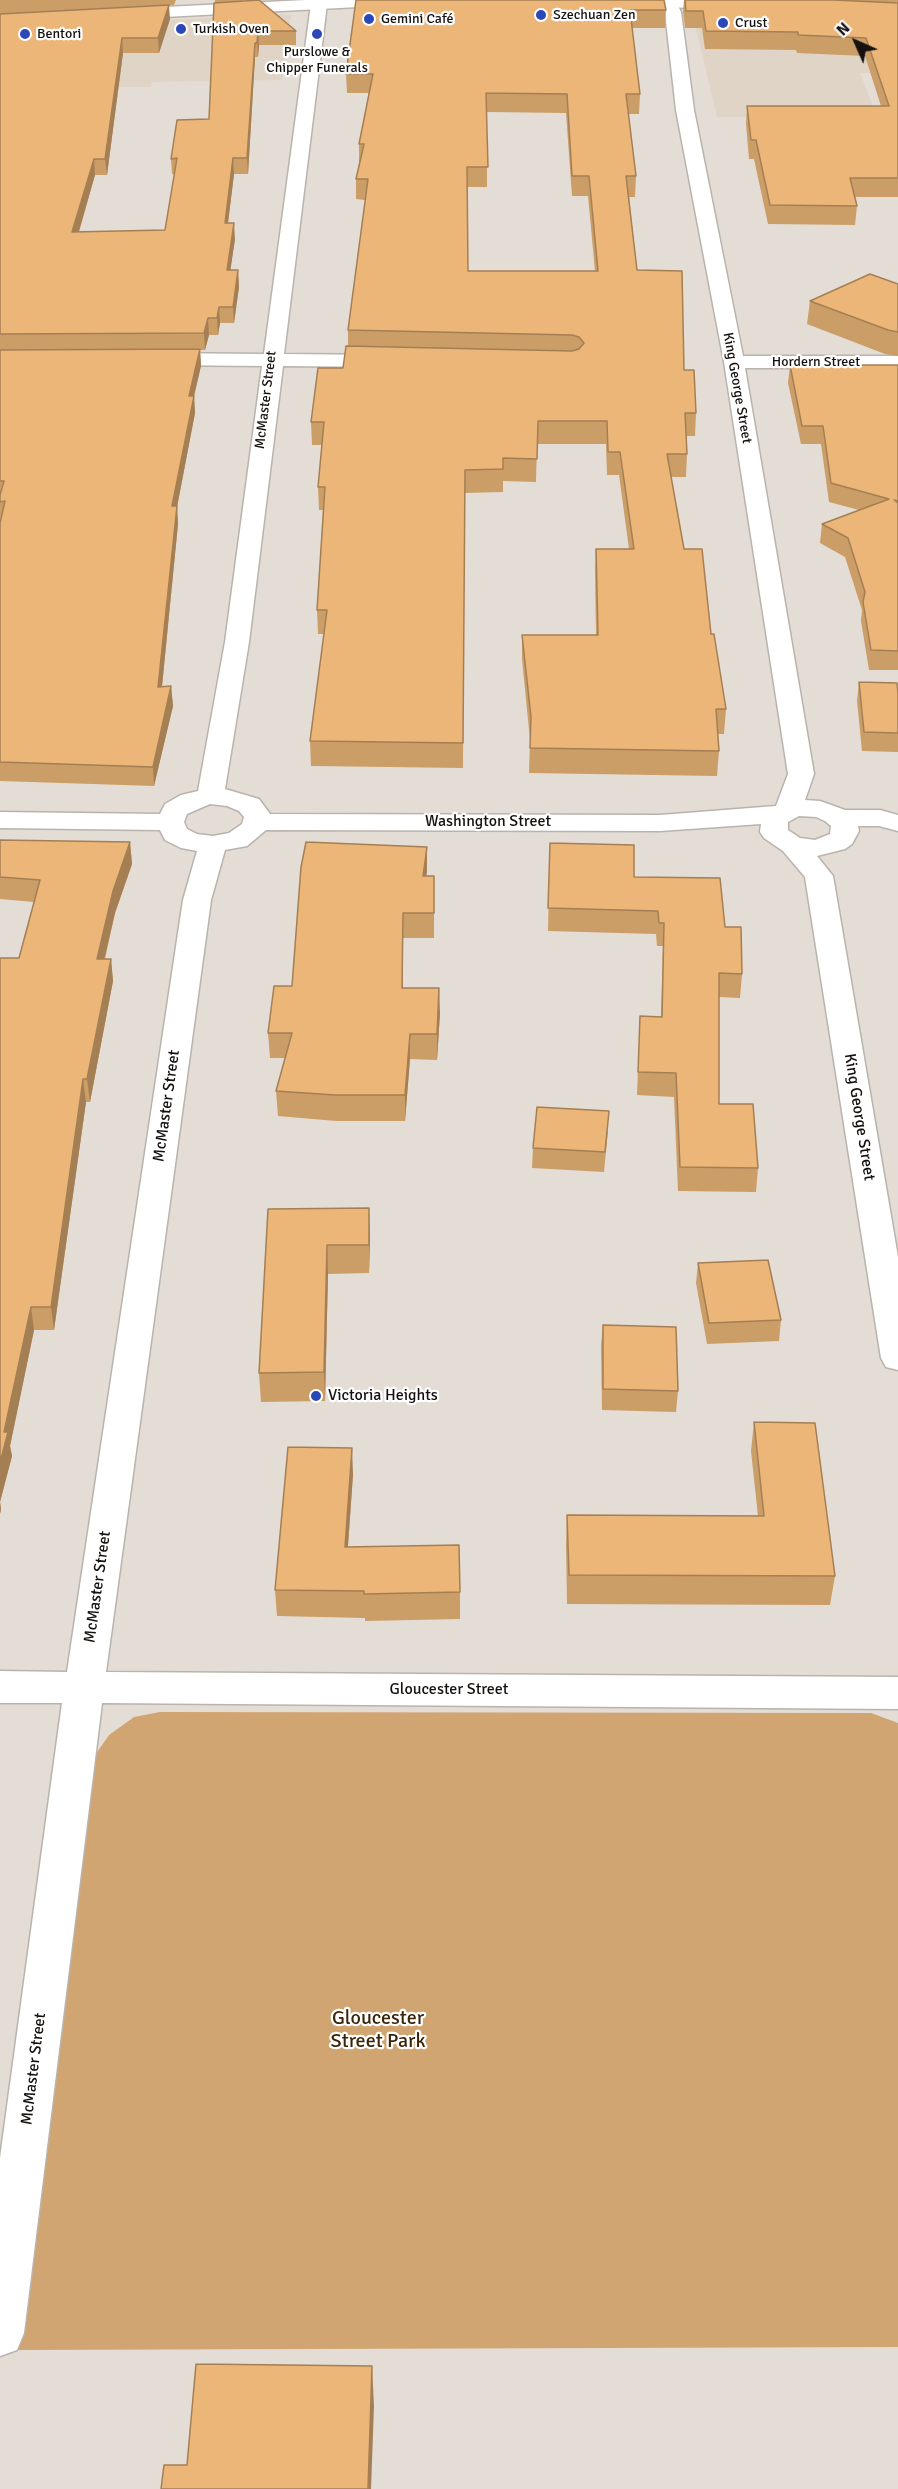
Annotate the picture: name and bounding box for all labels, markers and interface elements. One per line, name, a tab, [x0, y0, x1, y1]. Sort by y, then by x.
place label: Szechuan Zen	[553, 7, 636, 23]
marker: Szechuan Zen	[534, 8, 548, 22]
place label: Gemini Café	[381, 11, 453, 27]
marker: Gemini Café	[362, 12, 376, 26]
north arrow	[826, 12, 886, 72]
place label: Crust	[735, 15, 767, 31]
marker: Crust	[716, 16, 730, 30]
text: N	[832, 18, 854, 40]
place label: Turkish Oven	[193, 21, 269, 37]
marker: Turkish Oven	[174, 22, 188, 36]
place label: Bentori	[37, 26, 81, 42]
marker: Bentori	[18, 27, 32, 41]
marker: Purslowe & Chipper Funerals	[310, 27, 324, 41]
place label: Purslowe & Chipper Funerals	[266, 44, 368, 76]
street label: King George Street	[719, 331, 755, 445]
street label: McMaster Street	[252, 350, 280, 450]
street label: Hordern Street	[772, 354, 860, 370]
street label: Washington Street	[425, 812, 551, 832]
street label: McMaster Street	[150, 1049, 184, 1163]
street label: King George Street	[839, 1052, 879, 1182]
place label: Victoria Heights	[328, 1386, 438, 1406]
marker: Victoria Heights	[309, 1389, 323, 1403]
street label: McMaster Street	[81, 1530, 115, 1644]
street label: Gloucester Street	[390, 1680, 508, 1700]
park label: Gloucester Street Park	[331, 2007, 425, 2054]
street label: McMaster Street	[18, 2012, 50, 2126]

